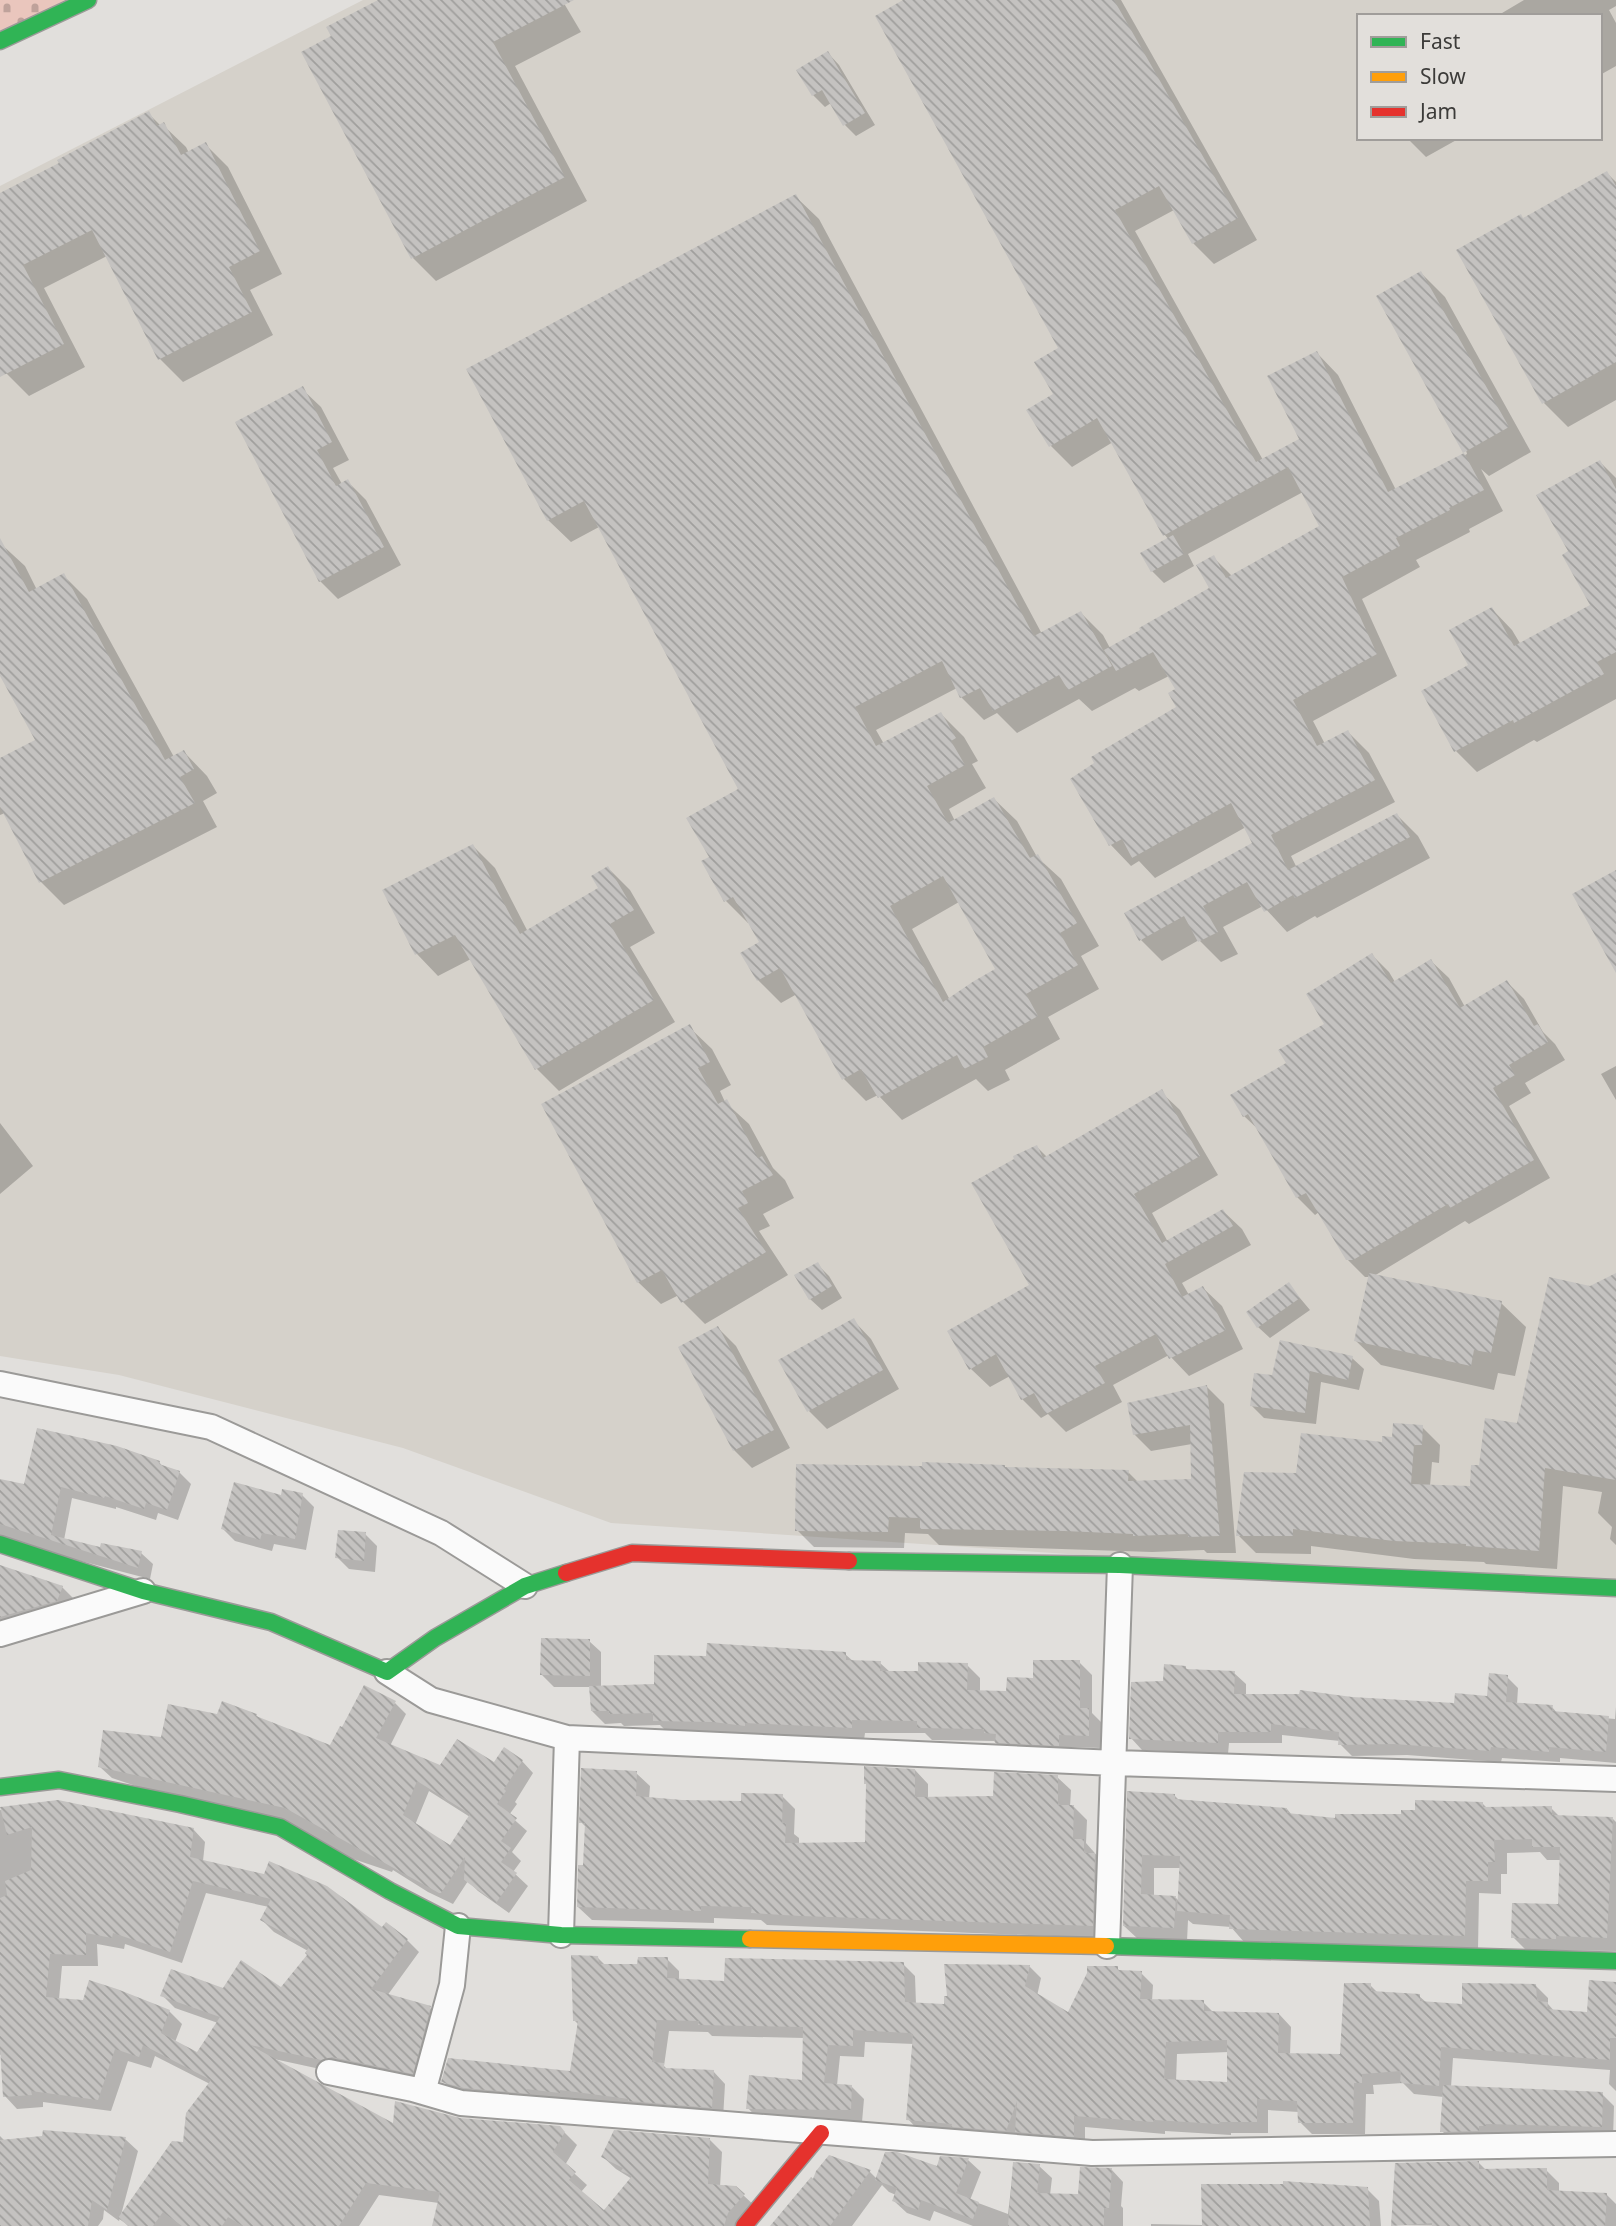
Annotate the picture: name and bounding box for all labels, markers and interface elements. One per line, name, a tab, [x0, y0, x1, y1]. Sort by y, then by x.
legend	[1357, 14, 1602, 140]
text: Fast	[1420, 27, 1461, 55]
text: Slow	[1420, 62, 1466, 90]
text: Jam	[1418, 97, 1457, 125]

